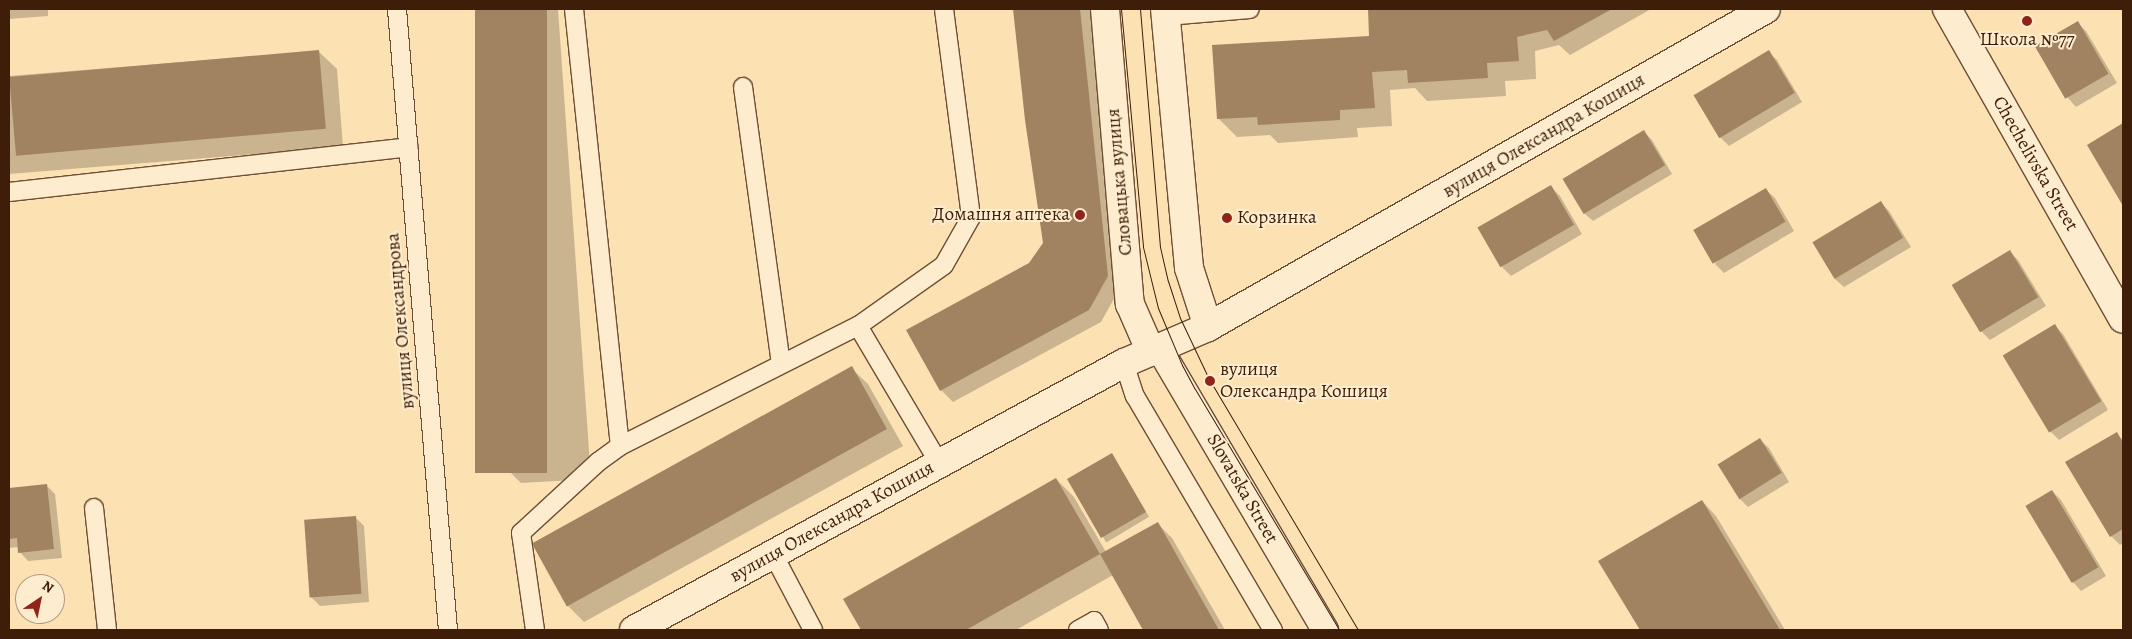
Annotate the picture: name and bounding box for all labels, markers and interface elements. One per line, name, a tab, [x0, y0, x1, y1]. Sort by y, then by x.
marker: Школа №77	[2021, 15, 2033, 27]
place label: Школа №77	[1979, 29, 2075, 51]
street label: вулиця Олександра Кошиця	[1439, 69, 1649, 203]
street label: Chechelivska Street	[1987, 93, 2083, 235]
street label: Словацька вулиця	[1102, 108, 1138, 256]
place label: Домашня аптека	[932, 204, 1070, 226]
place label: Корзинка	[1237, 207, 1317, 229]
marker: Домашня аптека	[1074, 209, 1086, 221]
marker: Корзинка	[1221, 212, 1233, 224]
street label: вулиця Олександрова	[382, 232, 420, 410]
place label: вулиця Олександра Кошиця	[1220, 359, 1388, 403]
marker: вулиця Олександра Кошиця	[1204, 375, 1216, 387]
street label: Slovatska Street	[1201, 430, 1283, 548]
street label: вулиця Олександра Кошиця	[726, 456, 938, 588]
north arrow	[15, 574, 65, 624]
text: N	[39, 576, 58, 598]

